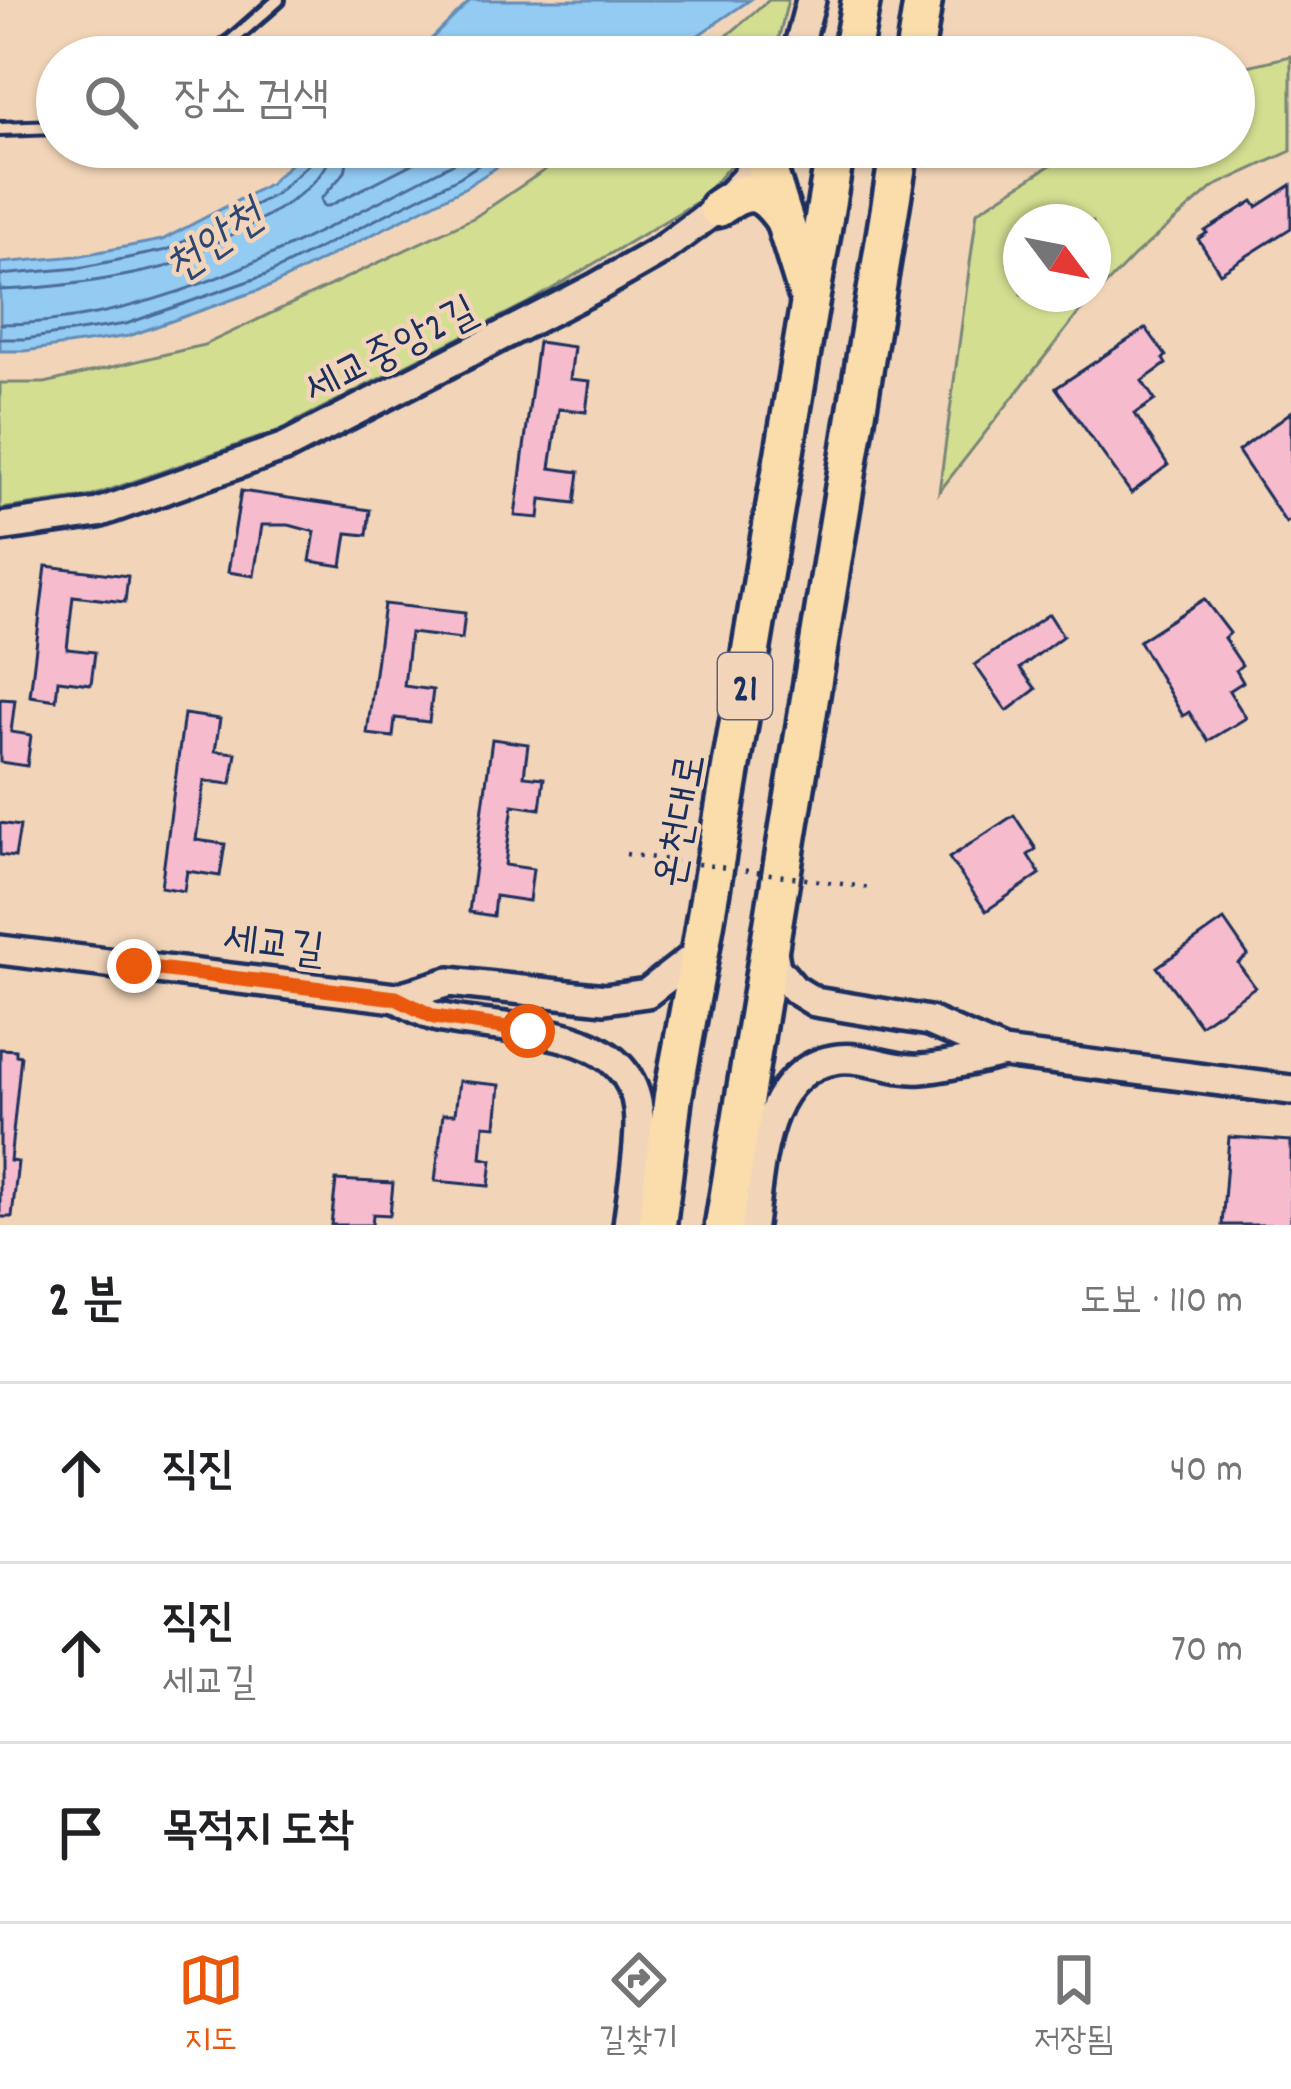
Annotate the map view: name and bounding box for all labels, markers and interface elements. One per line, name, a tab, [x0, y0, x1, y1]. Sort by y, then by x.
search box	[36, 36, 1255, 168]
icon: search	[78, 69, 144, 135]
text: 장소 검색	[174, 70, 329, 134]
water label: 천안천	[153, 185, 282, 302]
north arrow	[1003, 204, 1111, 312]
street label: 세교중앙2길	[295, 284, 489, 422]
road number: 21	[718, 653, 772, 719]
street label: 온천대로	[643, 749, 725, 893]
street label: 세교길	[219, 912, 327, 984]
route end	[107, 939, 161, 993]
route start	[501, 1004, 555, 1058]
text: 2 분	[48, 1268, 123, 1340]
text: 도보 · 110 m	[1079, 1276, 1243, 1331]
icon: ahead	[48, 1440, 114, 1506]
text: 직진	[162, 1441, 234, 1505]
text: 40 m	[1170, 1445, 1243, 1500]
text: 직진	[162, 1593, 234, 1657]
icon: ahead	[48, 1620, 114, 1686]
text: 70 m	[1171, 1625, 1243, 1680]
text: 세교길	[162, 1658, 256, 1713]
icon: arrive	[48, 1800, 114, 1866]
text: 목적지 도착	[162, 1801, 353, 1865]
tab: 지도	[178, 1947, 244, 2066]
tab: 길찾기	[599, 1947, 679, 2066]
tab: 저장됨	[1034, 1947, 1113, 2066]

